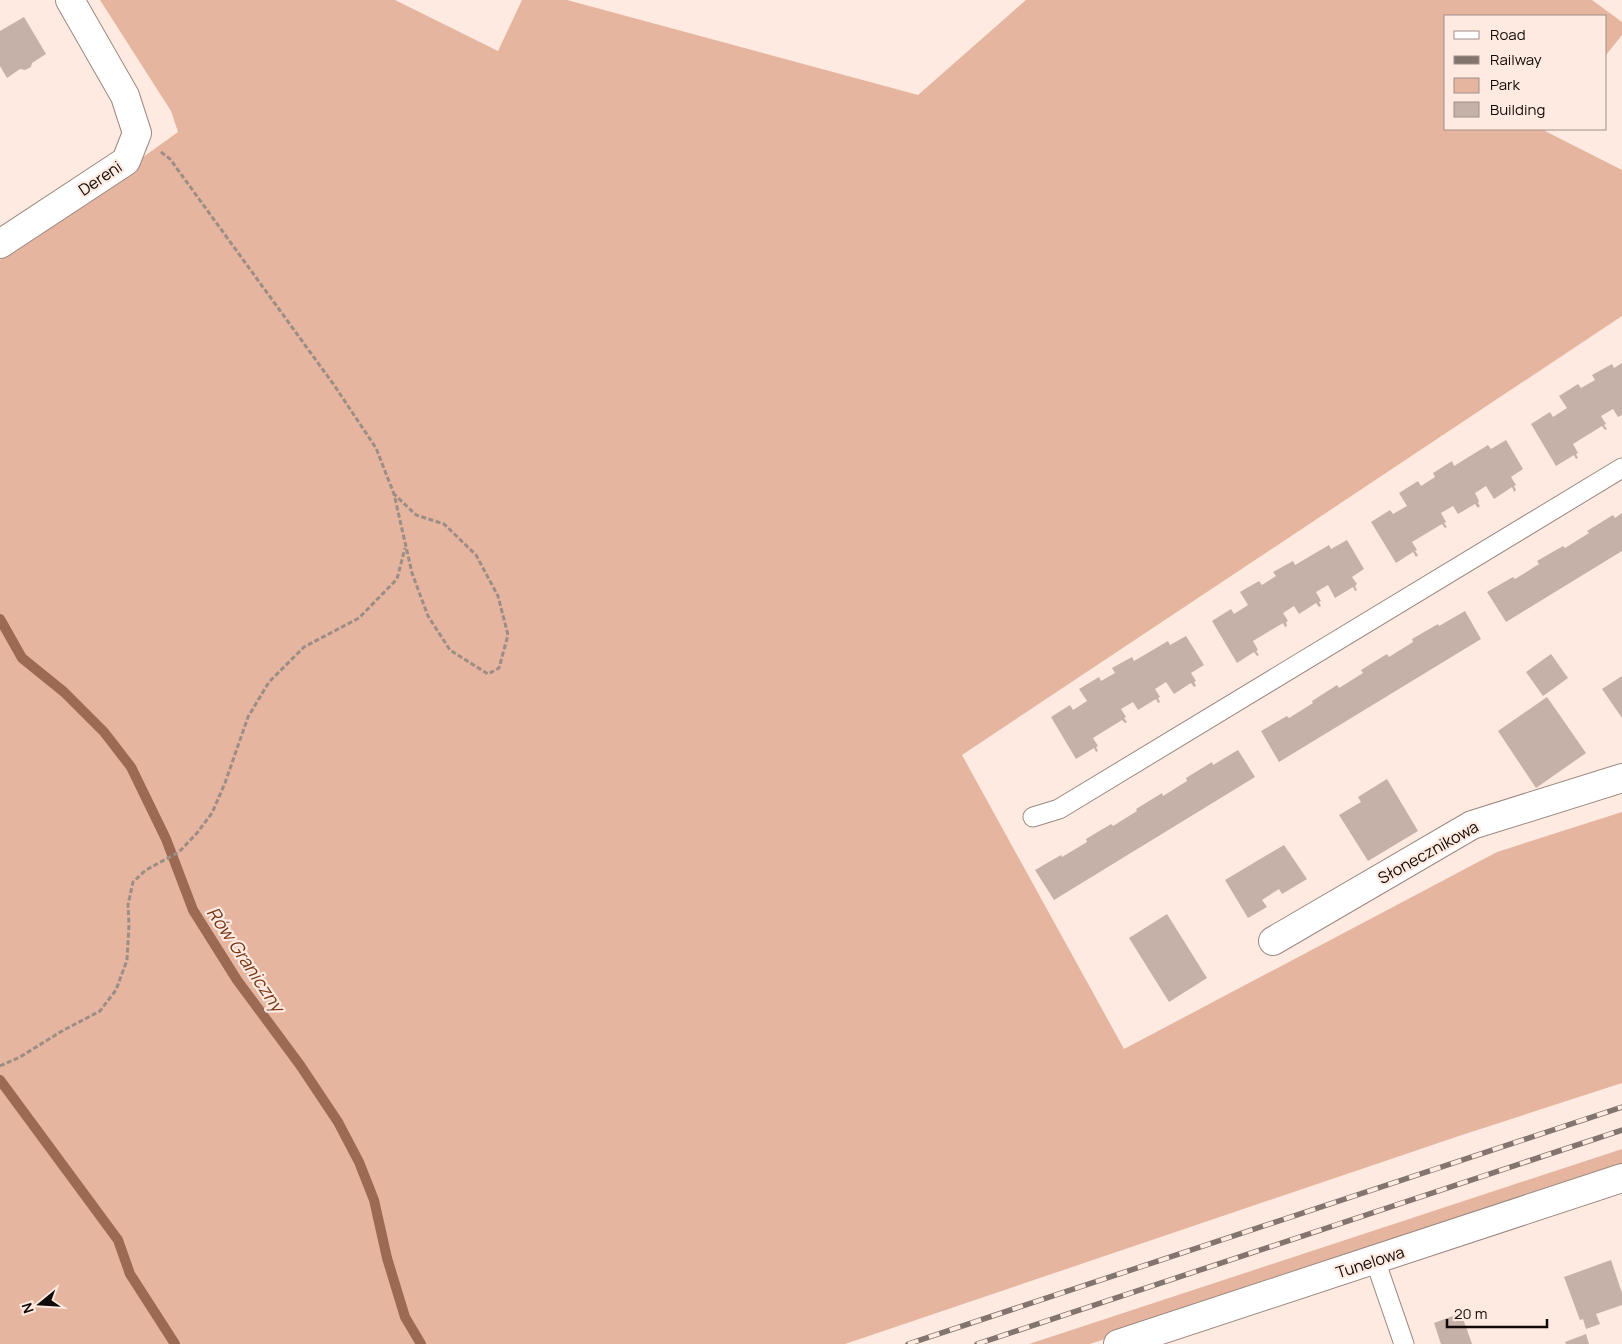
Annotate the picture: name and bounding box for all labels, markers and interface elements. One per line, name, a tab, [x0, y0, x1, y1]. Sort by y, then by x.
legend	[1444, 15, 1607, 130]
text: Road	[1490, 24, 1526, 45]
text: Railway	[1490, 49, 1542, 70]
text: Park	[1490, 74, 1520, 95]
text: Building	[1490, 99, 1545, 120]
street label: Dereni	[74, 155, 126, 201]
street label: Słonecznikowa	[1374, 815, 1482, 889]
water label: Rów Graniczny	[202, 902, 291, 1018]
street label: Tunelowa	[1333, 1241, 1407, 1283]
north arrow	[15, 1279, 65, 1329]
scale bar	[1447, 1296, 1547, 1328]
text: N	[17, 1300, 38, 1316]
text: 20 m	[1454, 1303, 1487, 1324]

